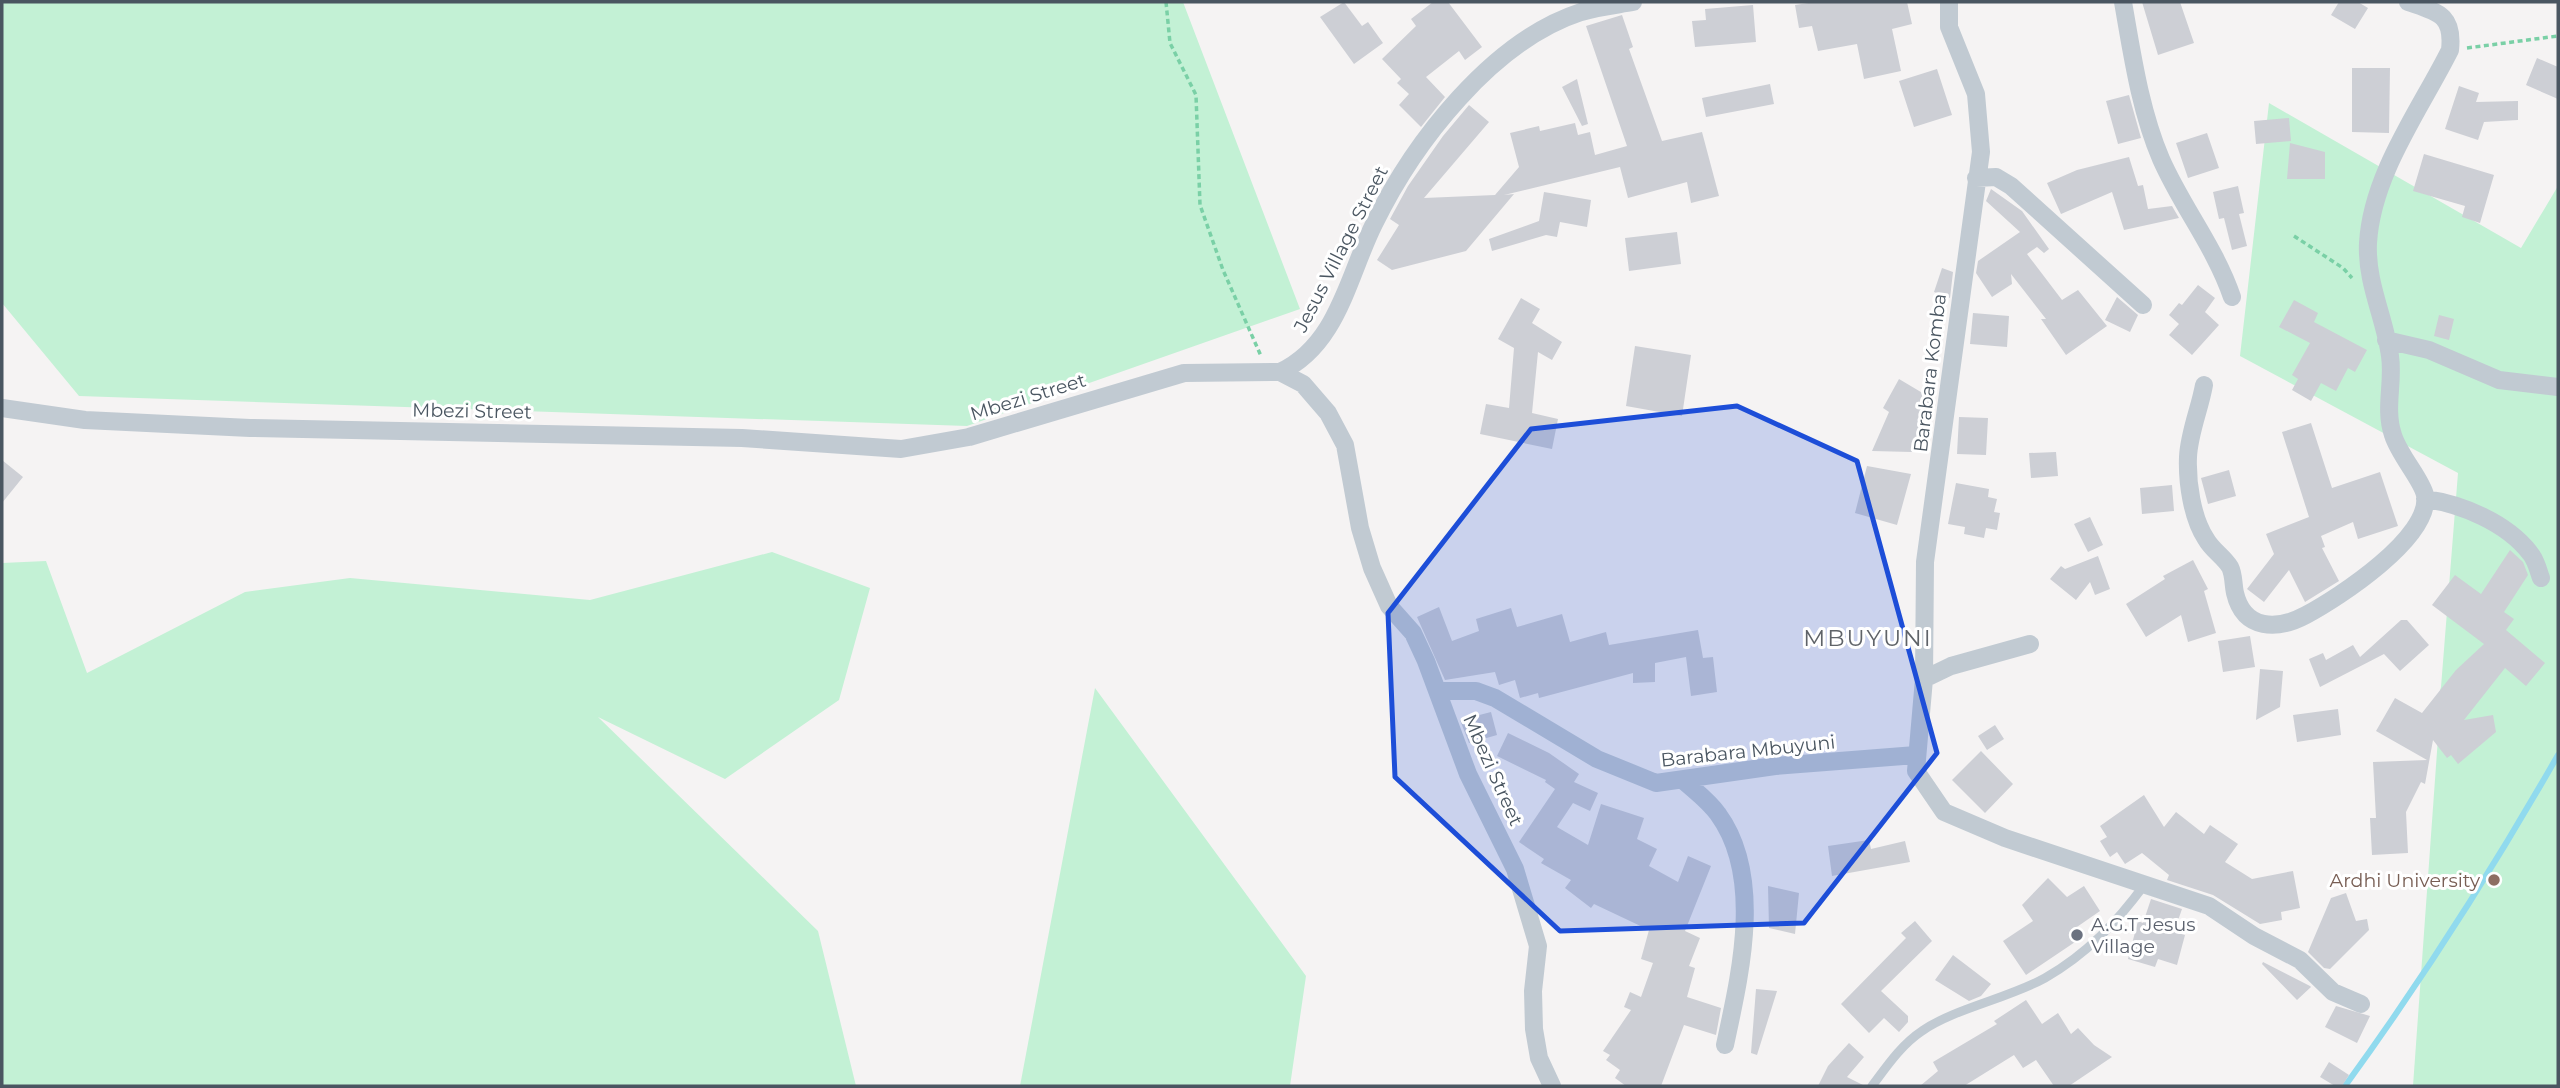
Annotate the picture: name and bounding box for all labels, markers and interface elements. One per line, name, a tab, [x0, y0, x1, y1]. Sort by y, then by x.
street label: Jesus Village Street	[1289, 162, 1393, 337]
street label: Barabara Komba	[1909, 292, 1951, 454]
street label: Mbezi Street	[967, 368, 1089, 425]
street label: Mbezi Street	[412, 398, 532, 424]
district label: MBUYUNI	[1803, 624, 1933, 652]
street label: Mbezi Street	[1458, 711, 1528, 830]
street label: Barabara Mbuyuni	[1660, 730, 1836, 772]
place label: Ardhi University	[2330, 869, 2481, 892]
marker: Ardhi University	[2486, 872, 2502, 888]
place label: A.G.T Jesus Village	[2091, 913, 2195, 958]
marker: A.G.T Jesus Village	[2069, 927, 2085, 943]

